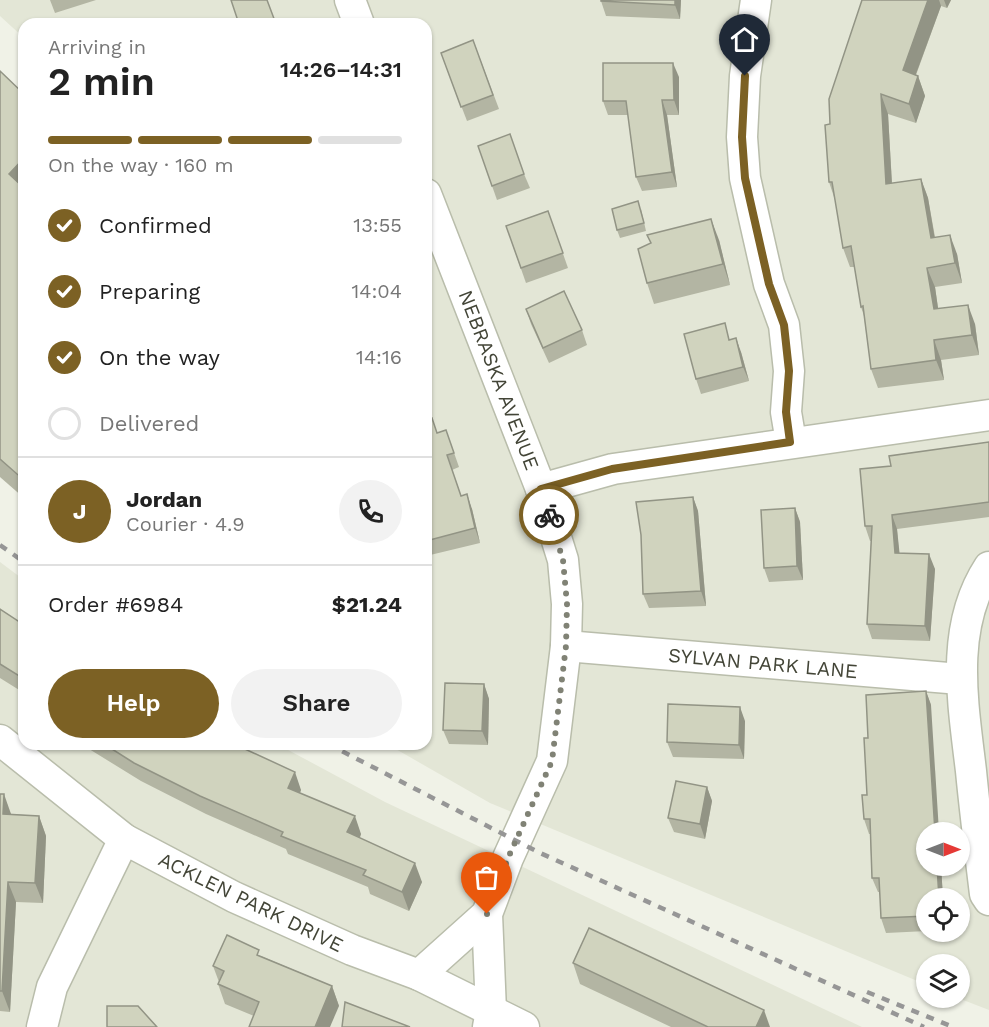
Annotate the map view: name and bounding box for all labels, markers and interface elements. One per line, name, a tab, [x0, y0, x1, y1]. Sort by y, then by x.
pin	[719, 14, 770, 76]
icon: home	[728, 23, 761, 56]
text: Arriving in	[48, 35, 146, 59]
text: 14:26–14:31	[280, 57, 402, 82]
text: 2 min	[48, 59, 155, 104]
text: On the way · 160 m	[48, 153, 233, 177]
icon: check	[48, 209, 81, 242]
text: Confirmed	[99, 213, 212, 238]
text: 13:55	[353, 213, 402, 237]
icon: check	[48, 275, 81, 308]
text: Preparing	[99, 279, 200, 304]
text: 14:04	[351, 279, 402, 303]
street label: NEBRASKA AVENUE	[454, 287, 544, 473]
icon: check	[48, 341, 81, 374]
text: On the way	[99, 345, 220, 370]
text: 14:16	[356, 345, 402, 369]
text: Delivered	[99, 411, 199, 436]
button: phone	[339, 480, 402, 543]
courier	[519, 485, 579, 545]
text: Jordan	[126, 487, 202, 512]
text: J	[73, 499, 86, 524]
icon: bike	[533, 499, 566, 532]
text: Courier · 4.9	[126, 512, 245, 536]
text: Order #6984	[48, 592, 183, 617]
text: $21.24	[332, 592, 402, 617]
street label: SYLVAN PARK LANE	[667, 643, 859, 683]
button: Help	[48, 669, 219, 738]
button: Share	[231, 669, 402, 738]
north arrow	[916, 822, 970, 876]
map controls	[916, 822, 970, 1008]
street label: ACKLEN PARK DRIVE	[155, 847, 347, 957]
pin	[461, 852, 512, 914]
icon: bag	[470, 861, 503, 894]
button: locate	[916, 888, 970, 942]
button: layers	[916, 954, 970, 1008]

